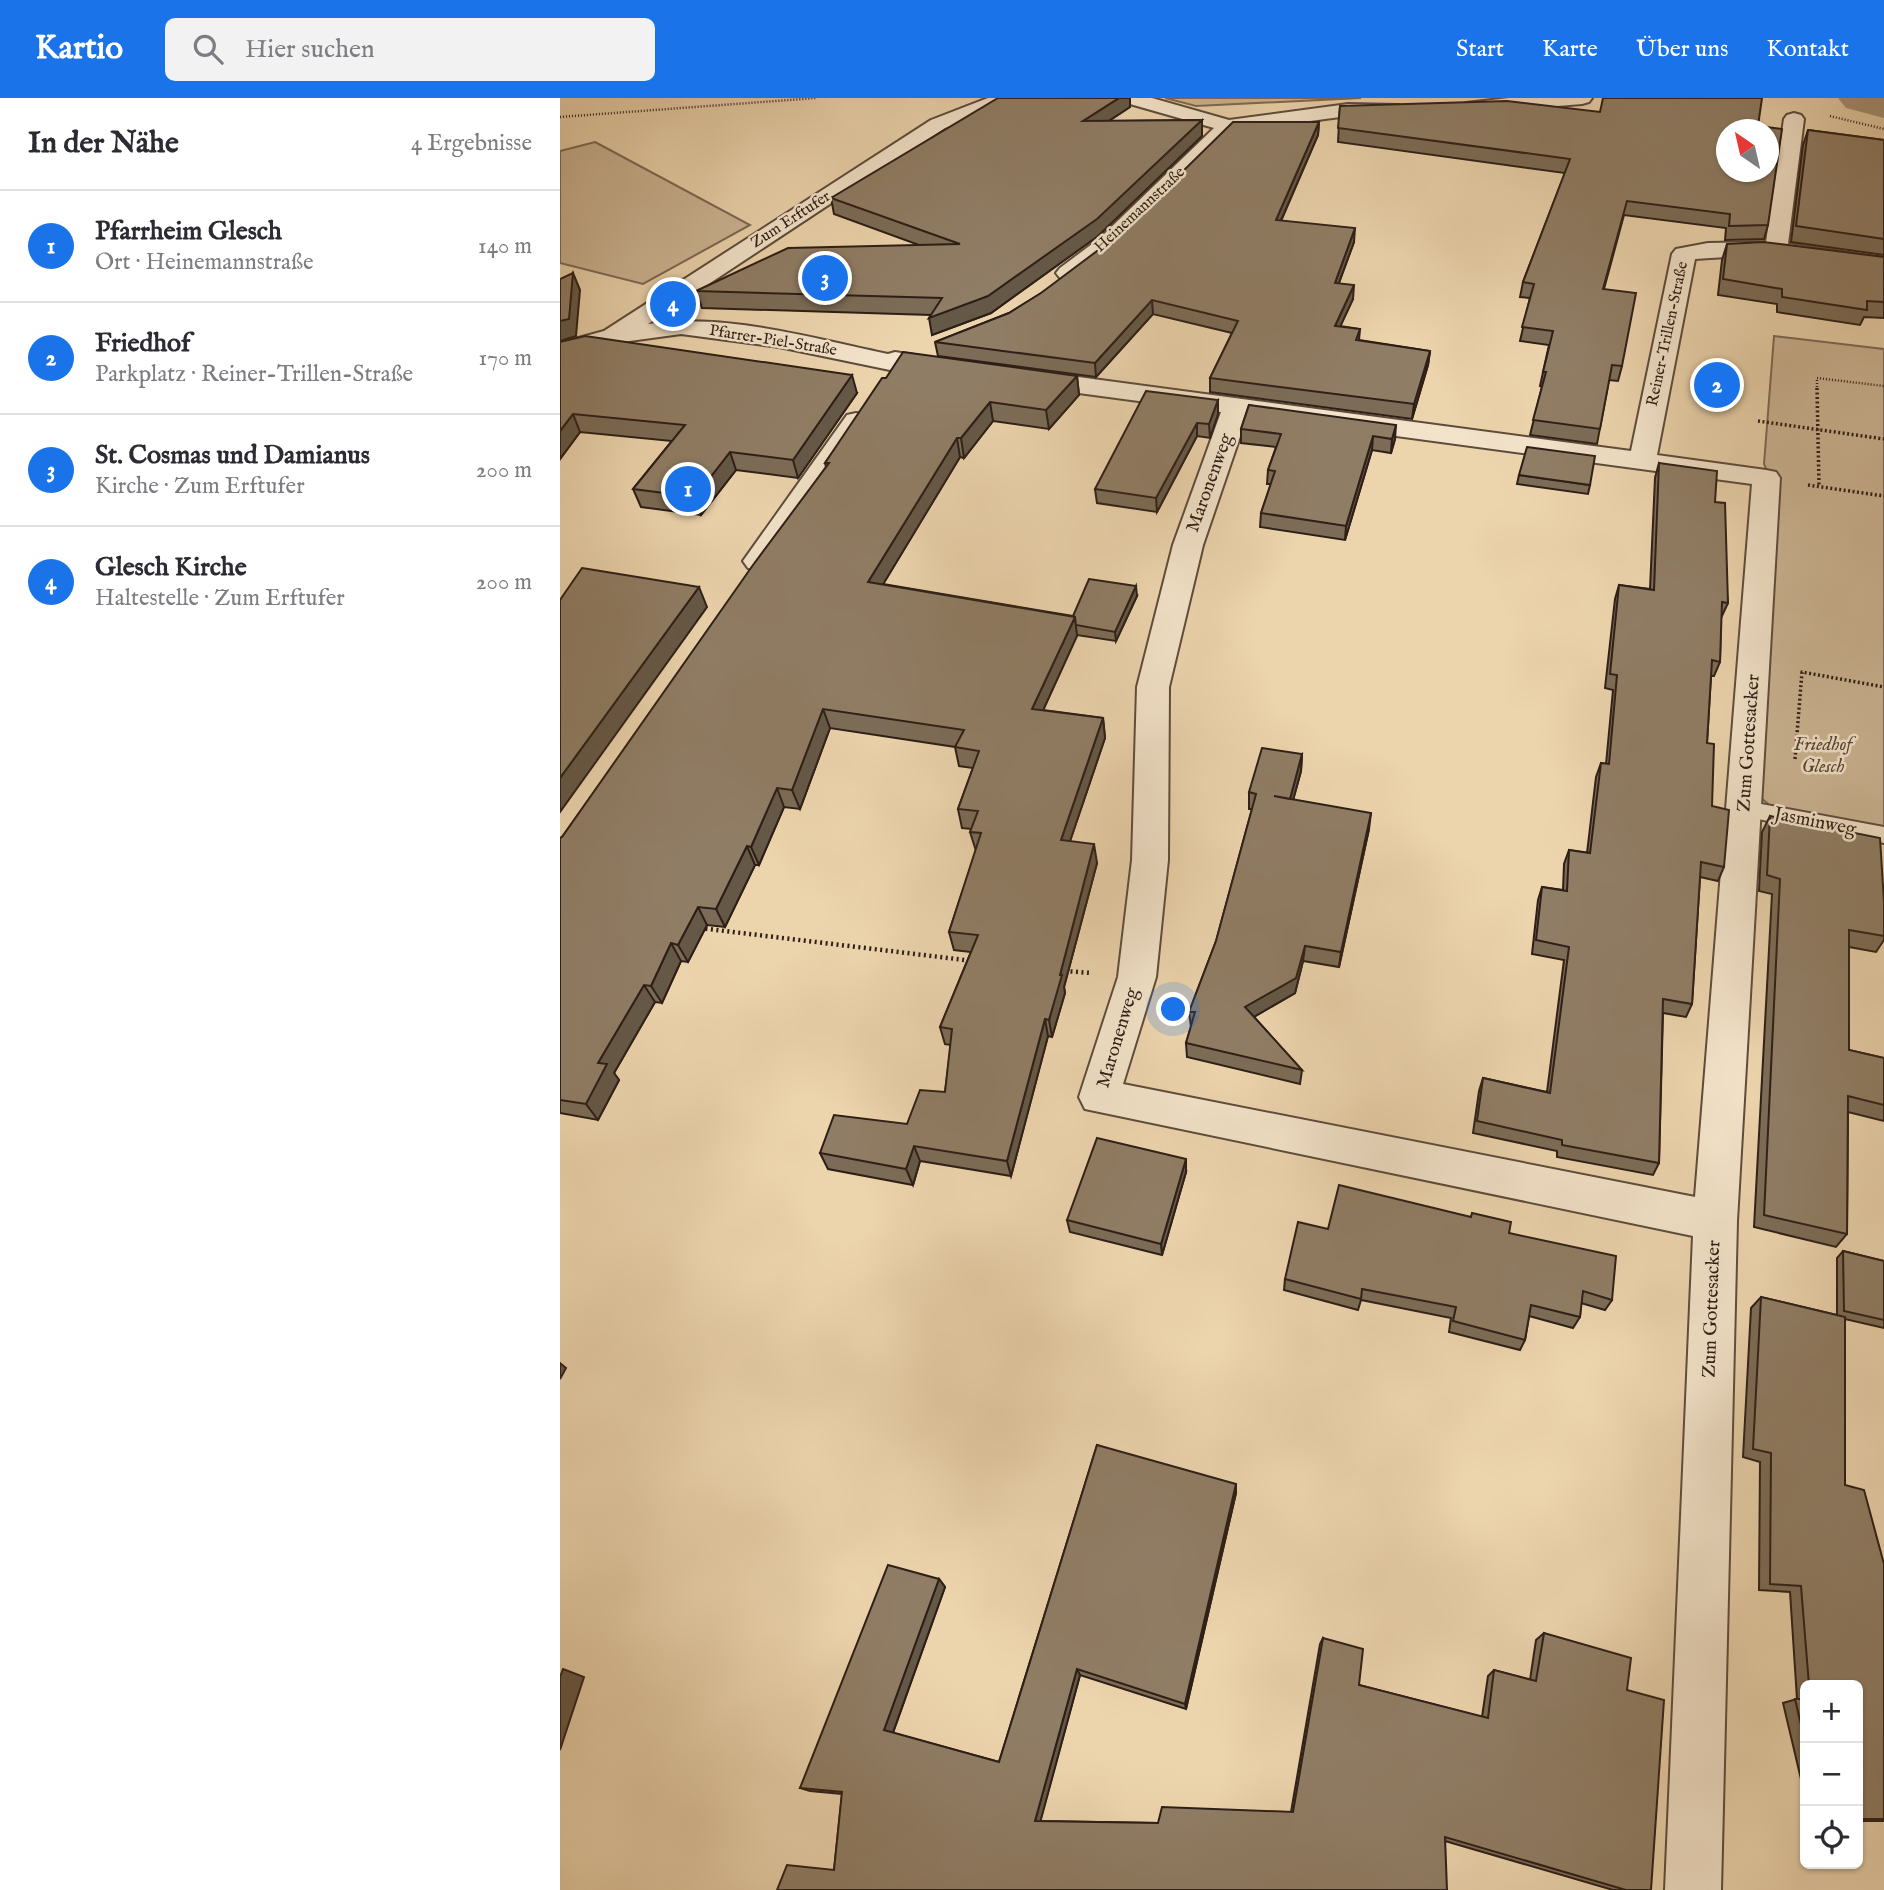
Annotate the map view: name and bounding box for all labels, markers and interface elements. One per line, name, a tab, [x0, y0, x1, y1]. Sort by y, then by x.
search box	[165, 18, 655, 81]
text: Kartio	[35, 28, 123, 70]
icon: search	[189, 30, 227, 68]
text: Hier suchen	[245, 33, 375, 66]
text: Start	[1456, 34, 1504, 65]
text: Karte	[1542, 34, 1598, 65]
text: Über uns	[1636, 34, 1728, 65]
text: Kontakt	[1766, 34, 1849, 65]
north arrow	[1716, 119, 1779, 182]
text: In der Nähe	[28, 125, 179, 163]
text: 4 Ergebnisse	[411, 129, 532, 158]
street label: Heinemannstraße	[1090, 163, 1190, 257]
street label: Zum Erftufer	[747, 187, 835, 253]
text: Pfarrheim Glesch	[95, 215, 282, 248]
text: 1	[47, 232, 55, 261]
text: 140 m	[478, 232, 532, 261]
text: Ort · Heinemannstraße	[95, 248, 313, 277]
pin: 3	[802, 252, 848, 304]
street label: Reiner-Trillen-Straße	[1643, 260, 1693, 408]
pin: 4	[650, 278, 696, 330]
street label: Pfarrer-Piel-Straße	[708, 321, 838, 361]
text: Friedhof	[95, 327, 190, 360]
text: 2	[46, 344, 56, 373]
text: 170 m	[479, 344, 532, 373]
pin: 2	[1694, 359, 1740, 411]
text: Parkplatz · Reiner-Trillen-Straße	[95, 360, 413, 389]
street label: Maronenweg	[1181, 430, 1239, 536]
text: St. Cosmas und Damianus	[95, 439, 370, 472]
text: 3	[47, 456, 55, 485]
text: 200 m	[476, 456, 532, 485]
pin: 1	[665, 463, 711, 515]
text: Kirche · Zum Erftufer	[95, 472, 305, 501]
text: Glesch Kirche	[95, 551, 247, 584]
text: 4	[45, 568, 57, 597]
text: 200 m	[476, 568, 532, 597]
text: Haltestelle · Zum Erftufer	[95, 584, 345, 613]
street label: Zum Gottesacker	[1732, 673, 1766, 813]
park label: Friedhof Glesch	[1794, 733, 1856, 779]
street label: Jasminweg	[1770, 802, 1859, 842]
street label: Maronenweg	[1091, 984, 1145, 1091]
your location	[1156, 992, 1190, 1026]
street label: Zum Gottesacker	[1698, 1240, 1726, 1378]
map controls	[1800, 1680, 1863, 1869]
button: +	[1800, 1680, 1863, 1743]
button: −	[1800, 1743, 1863, 1806]
button: locate	[1800, 1806, 1863, 1869]

